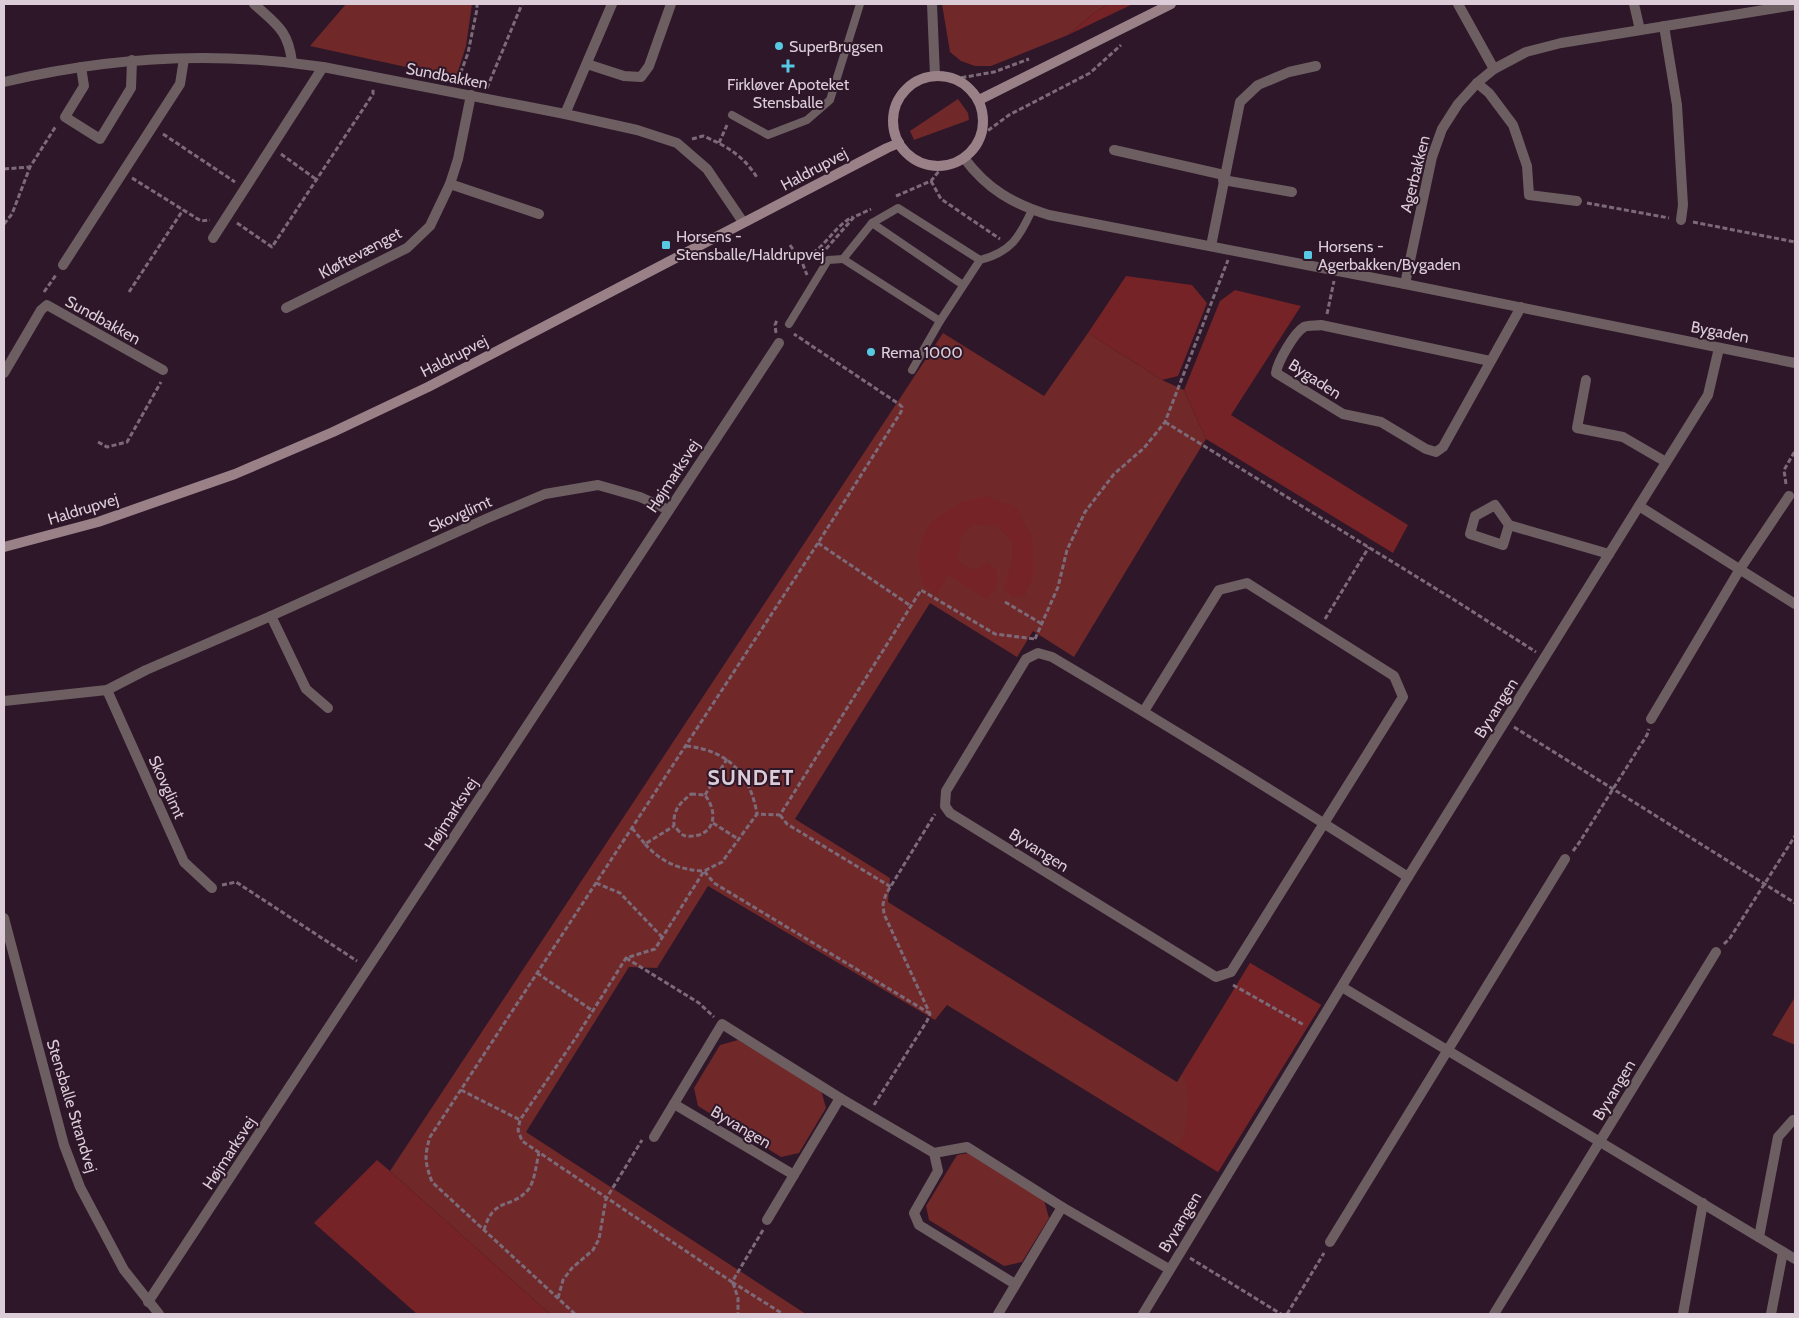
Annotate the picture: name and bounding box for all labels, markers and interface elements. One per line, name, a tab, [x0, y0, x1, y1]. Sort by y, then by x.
place label: SuperBrugsen	[789, 37, 883, 56]
marker: SuperBrugsen	[773, 40, 785, 52]
street label: Sundbakken	[404, 59, 490, 93]
marker: Firkløver Apoteket Stensballe	[782, 60, 794, 72]
place label: Firkløver Apoteket Stensballe	[727, 75, 850, 112]
street label: Agerbakken	[1396, 134, 1434, 214]
street label: Haldrupvej	[777, 143, 851, 195]
street label: Kløftevænget	[315, 223, 405, 283]
place label: Horsens - Stensballe/Haldrupvej	[676, 227, 825, 264]
place label: Horsens - Agerbakken/Bygaden	[1318, 237, 1461, 274]
marker: Horsens - Stensballe/Haldrupvej	[660, 239, 672, 251]
marker: Horsens - Agerbakken/Bygaden	[1302, 249, 1314, 261]
street label: Sundbakken	[62, 292, 144, 348]
street label: Bygaden	[1689, 317, 1751, 347]
street label: Haldrupvej	[417, 331, 491, 381]
place label: Rema 1000	[881, 343, 963, 362]
marker: Rema 1000	[865, 346, 877, 358]
street label: Bygaden	[1285, 355, 1345, 403]
street label: Højmarksvej	[642, 436, 704, 516]
street label: Haldrupvej	[45, 489, 121, 529]
street label: Skovglimt	[426, 491, 495, 536]
street label: Byvangen	[1470, 675, 1522, 741]
street label: Skovglimt	[145, 753, 190, 822]
district label: SUNDET	[708, 765, 794, 790]
street label: Højmarksvej	[420, 774, 482, 854]
street label: Byvangen	[1006, 824, 1072, 876]
street label: Stensballe Strandvej	[43, 1037, 101, 1175]
street label: Byvangen	[1589, 1056, 1639, 1124]
street label: Byvangen	[707, 1102, 775, 1152]
street label: Højmarksvej	[198, 1113, 260, 1193]
street label: Byvangen	[1155, 1188, 1205, 1256]

